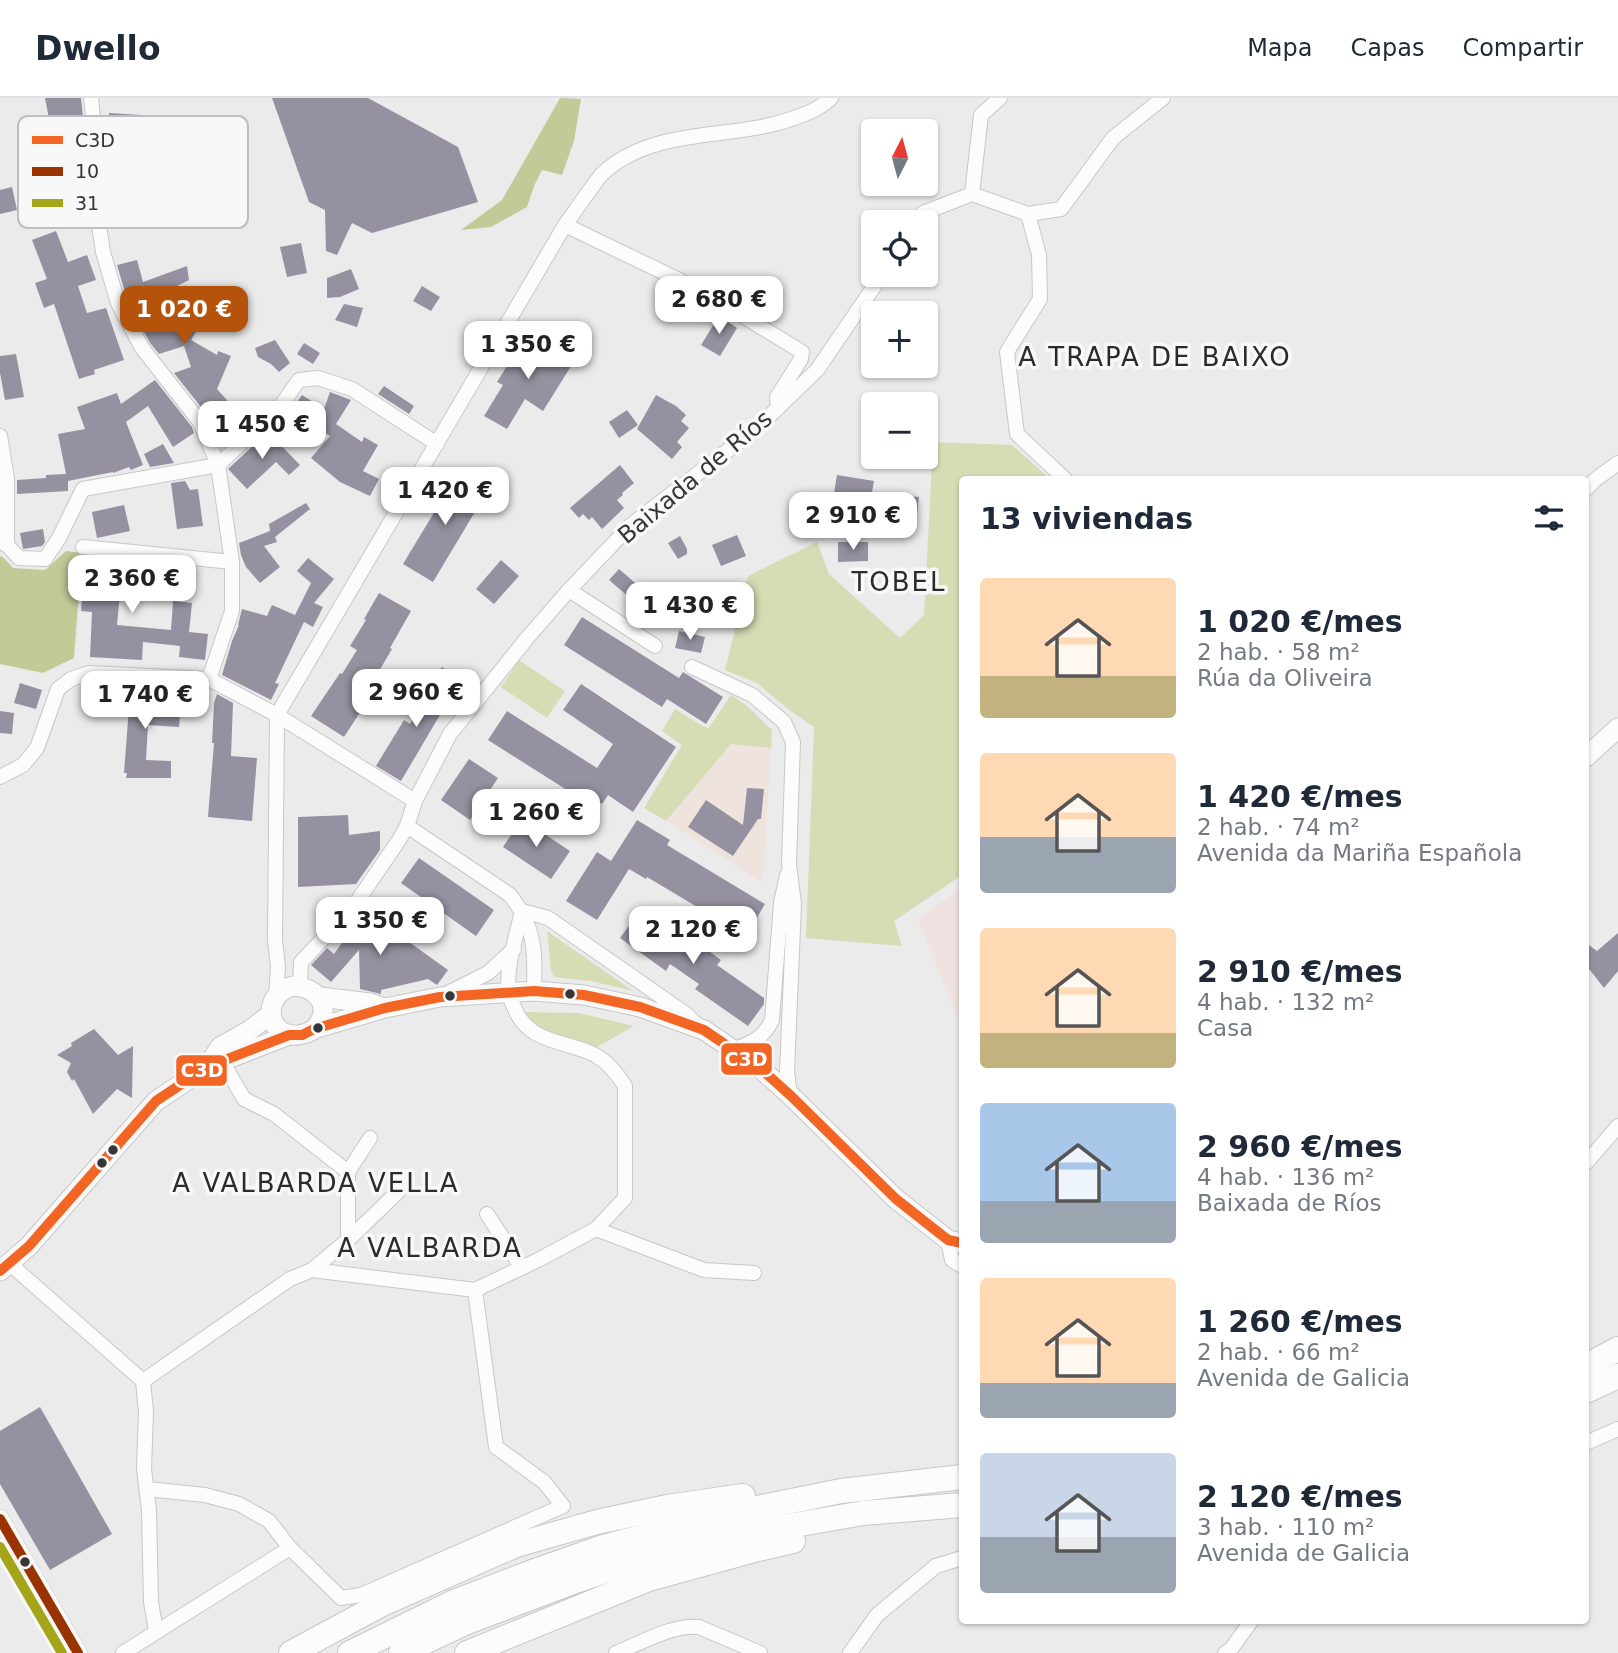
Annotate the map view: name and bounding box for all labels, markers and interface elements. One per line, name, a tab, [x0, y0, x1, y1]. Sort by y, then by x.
text: Dwello	[35, 29, 161, 68]
text: Mapa	[1247, 34, 1313, 62]
text: Capas	[1351, 34, 1424, 62]
text: Compartir	[1462, 34, 1583, 62]
legend	[18, 116, 248, 228]
north arrow	[861, 119, 938, 196]
map controls	[861, 119, 938, 469]
text: C3D	[75, 129, 115, 151]
text: 10	[75, 160, 99, 182]
text: 31	[75, 192, 99, 214]
button: locate	[861, 210, 938, 287]
pin: 2 680 €	[654, 276, 784, 336]
pin: 1 020 €	[119, 286, 249, 346]
text: 2 680 €	[671, 286, 767, 312]
text: 1 020 €	[136, 296, 232, 322]
button: +	[861, 301, 938, 378]
pin: 1 350 €	[463, 322, 593, 381]
text: 1 350 €	[480, 331, 576, 357]
district label: A TRAPA DE BAIXO	[1018, 342, 1292, 372]
button: −	[861, 392, 938, 469]
pin: 1 450 €	[197, 402, 327, 461]
street label: Baixada de Ríos	[612, 404, 778, 550]
text: 1 450 €	[214, 411, 310, 437]
pin: 1 420 €	[380, 468, 510, 527]
text: 1 420 €	[397, 477, 493, 503]
pin: 2 910 €	[788, 492, 918, 552]
icon: filters	[1530, 499, 1568, 537]
text: 13 viviendas	[980, 501, 1193, 536]
text: 2 910 €	[805, 502, 901, 528]
pin: 2 360 €	[67, 556, 197, 615]
text: 2 360 €	[84, 565, 180, 591]
district label: TOBEL	[850, 567, 947, 597]
pin: 1 430 €	[625, 582, 755, 642]
text: 1 430 €	[642, 592, 738, 618]
text: 1 020 €/mes	[1197, 604, 1403, 639]
icon: home	[1036, 606, 1120, 690]
text: 2 hab. · 58 m²	[1197, 639, 1360, 665]
text: Rúa da Oliveira	[1197, 665, 1373, 691]
pin: 2 960 €	[351, 670, 481, 729]
pin: 1 740 €	[80, 672, 210, 731]
text: 2 960 €	[368, 679, 464, 705]
text: 1 740 €	[97, 681, 193, 707]
text: 1 420 €/mes	[1197, 779, 1403, 814]
icon: home	[1036, 781, 1120, 865]
pin: 1 260 €	[471, 790, 601, 849]
text: 1 260 €	[488, 799, 584, 825]
text: 2 hab. · 74 m²	[1197, 814, 1360, 840]
text: Avenida da Mariña Española	[1197, 840, 1522, 866]
pin: 1 350 €	[315, 898, 445, 957]
pin: 2 120 €	[628, 906, 758, 966]
text: 1 350 €	[332, 907, 428, 933]
text: 2 120 €	[645, 916, 741, 942]
text: 2 910 €/mes	[1197, 954, 1403, 989]
icon: home	[1036, 956, 1120, 1040]
unlabelled marker	[563, 987, 577, 1001]
unlabelled marker	[443, 989, 457, 1003]
text: 4 hab. · 132 m²	[1197, 989, 1374, 1015]
text: Casa	[1197, 1015, 1253, 1041]
unlabelled marker	[311, 1021, 325, 1035]
line badge: C3D	[720, 1042, 773, 1076]
text: C3D	[725, 1048, 767, 1070]
line badge: C3D	[175, 1054, 228, 1087]
text: C3D	[181, 1059, 223, 1081]
text: 2 960 €/mes	[1197, 1129, 1403, 1164]
icon: home	[1036, 1131, 1120, 1215]
unlabelled marker	[106, 1143, 120, 1157]
unlabelled marker	[95, 1156, 109, 1170]
text: 4 hab. · 136 m²	[1197, 1164, 1374, 1190]
district label: A VALBARDA VELLA	[172, 1168, 460, 1198]
text: Baixada de Ríos	[1197, 1190, 1381, 1216]
district label: A VALBARDA	[337, 1233, 523, 1263]
text: 1 260 €/mes	[1197, 1304, 1403, 1339]
icon: home	[1036, 1306, 1120, 1390]
text: 2 hab. · 66 m²	[1197, 1339, 1360, 1365]
text: Avenida de Galicia	[1197, 1365, 1410, 1391]
text: 2 120 €/mes	[1197, 1479, 1403, 1514]
icon: home	[1036, 1481, 1120, 1565]
text: 3 hab. · 110 m²	[1197, 1514, 1374, 1540]
text: Avenida de Galicia	[1197, 1540, 1410, 1566]
unlabelled marker	[18, 1555, 32, 1569]

